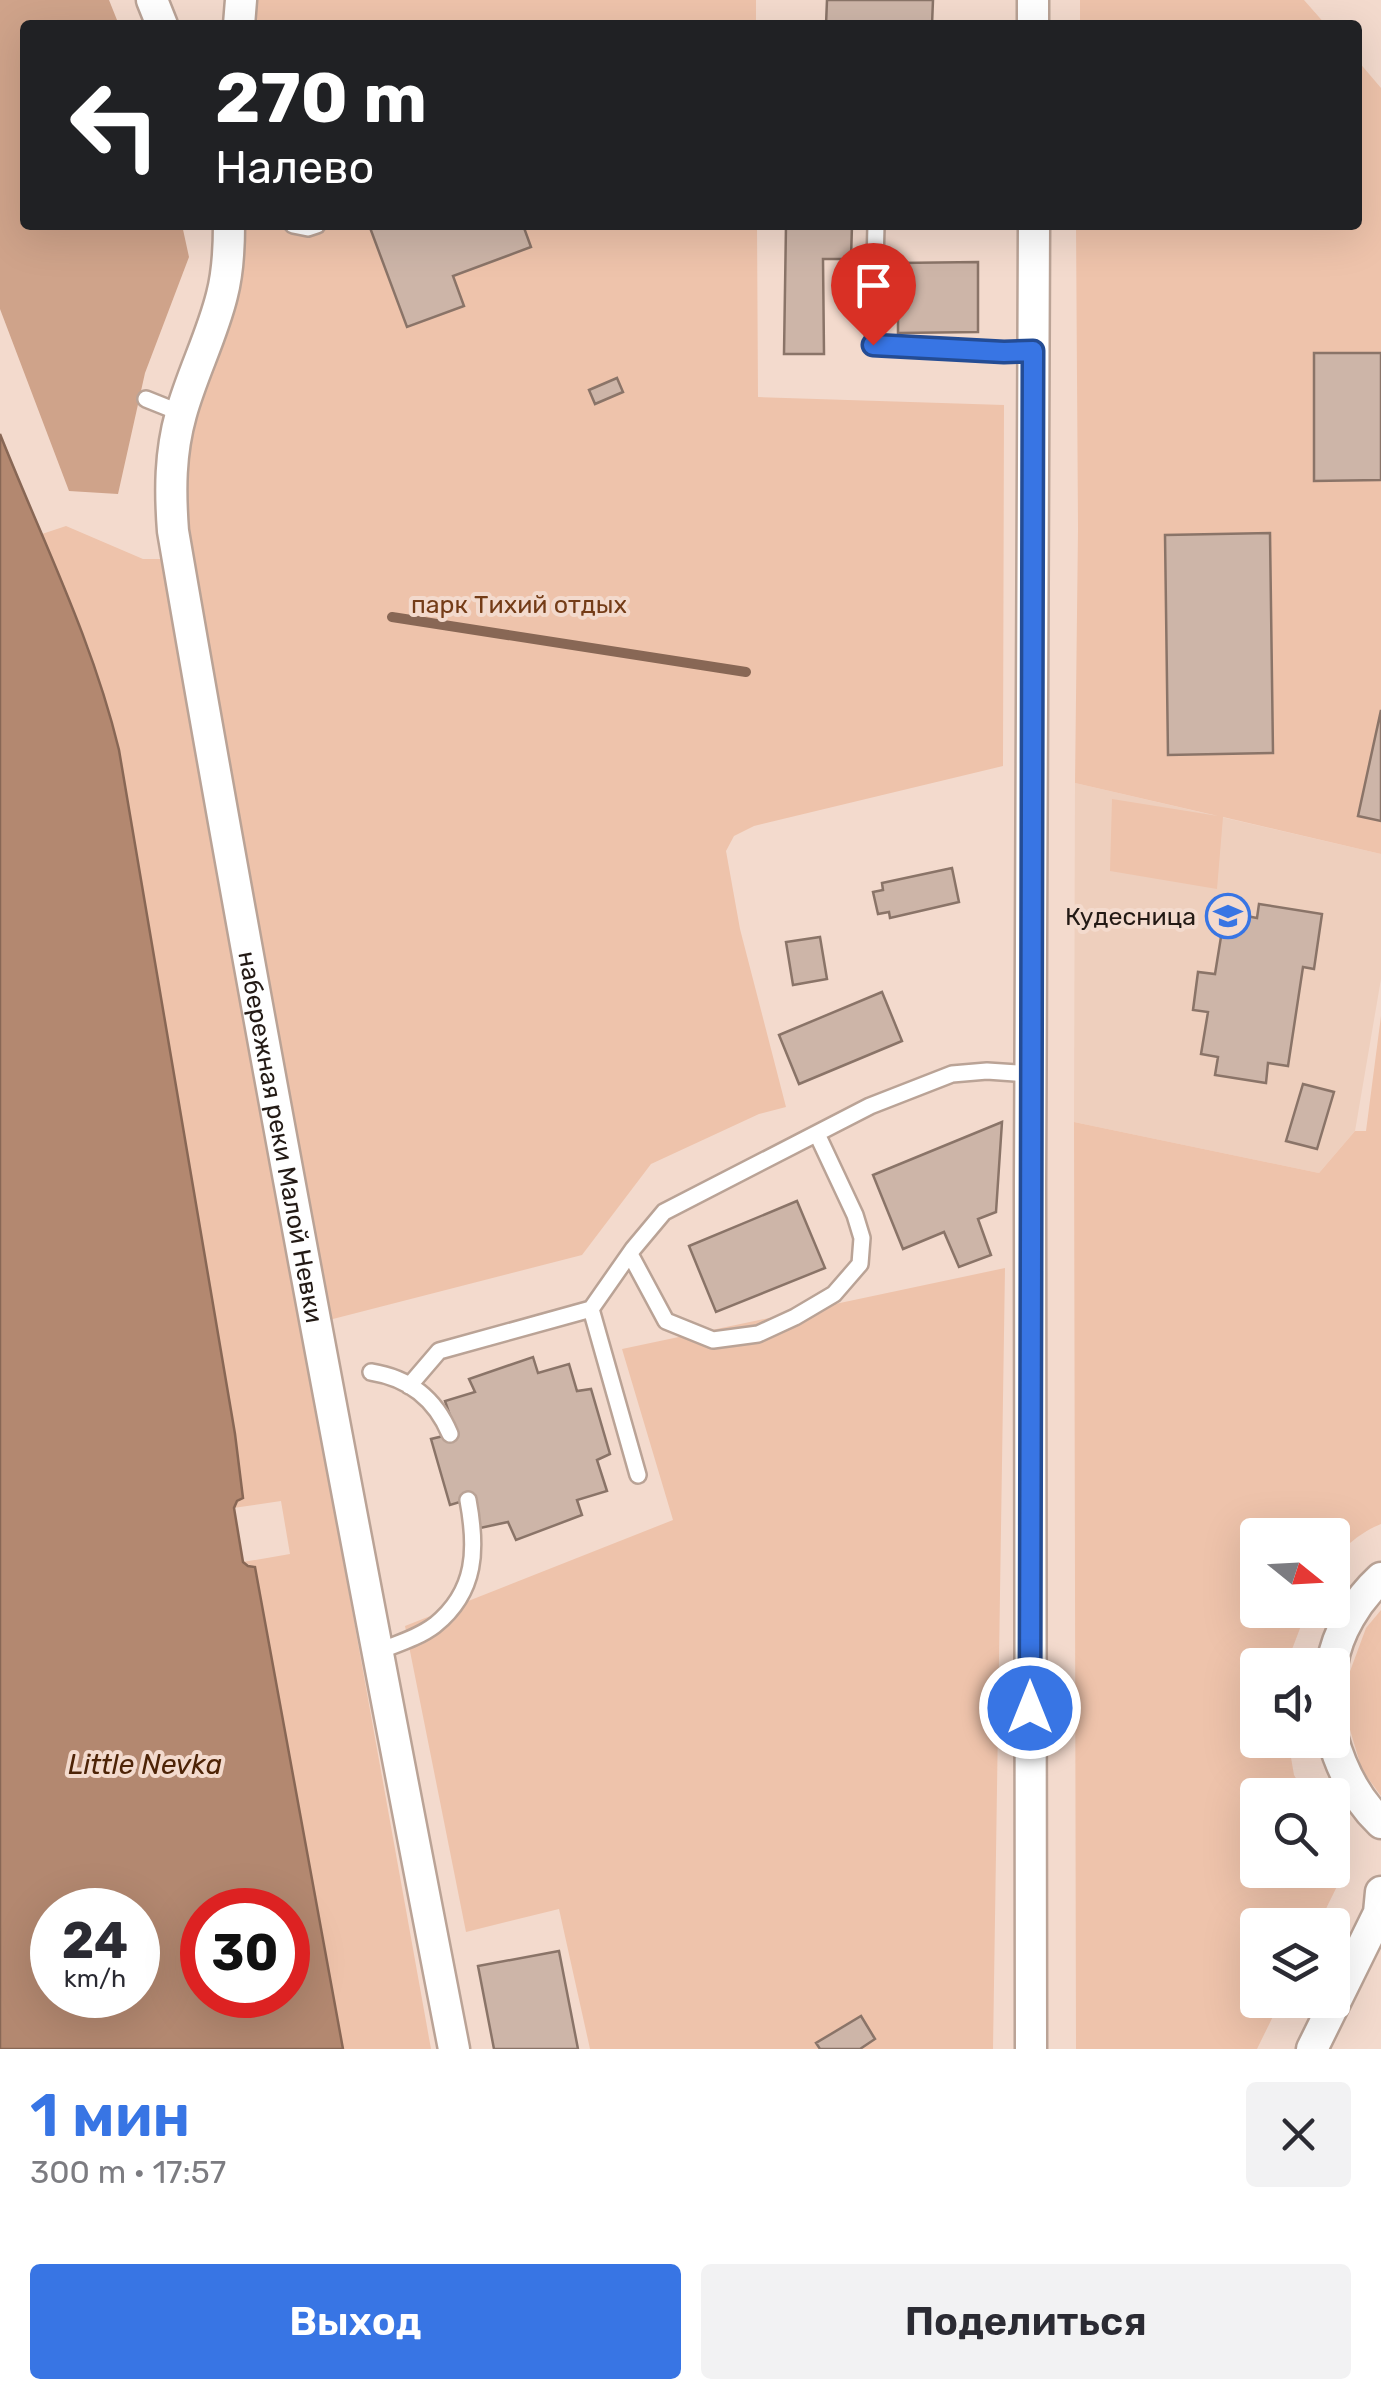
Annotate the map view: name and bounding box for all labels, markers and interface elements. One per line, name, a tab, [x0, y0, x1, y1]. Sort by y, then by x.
text: 270 m	[215, 57, 427, 140]
icon: left	[50, 60, 180, 190]
text: Налево	[215, 141, 374, 194]
pin	[831, 243, 916, 346]
icon: arrive	[846, 258, 901, 313]
park label: парк Тихий отдых	[411, 590, 627, 619]
school or university icon: Кудесница	[1205, 893, 1251, 939]
place label: Кудесница	[1065, 902, 1196, 931]
street label: набережная реки Малой Невки	[233, 949, 330, 1325]
north arrow	[1240, 1518, 1350, 1628]
map controls	[1240, 1518, 1350, 2018]
button: sound	[1240, 1648, 1350, 1758]
position arrow	[978, 1656, 1082, 1760]
water label: Little Nevka	[68, 1748, 222, 1781]
button: search	[1240, 1778, 1350, 1888]
speed limit sign: 30	[180, 1888, 310, 2018]
button: layers	[1240, 1908, 1350, 2018]
text: 24	[62, 1911, 128, 1971]
text: km/h	[64, 1964, 126, 1993]
text: 1 мин	[30, 2080, 190, 2151]
button: close	[1246, 2082, 1351, 2187]
text: 300 m · 17:57	[30, 2153, 226, 2191]
button: Выход	[30, 2264, 681, 2379]
button: Поделиться	[701, 2264, 1351, 2379]

